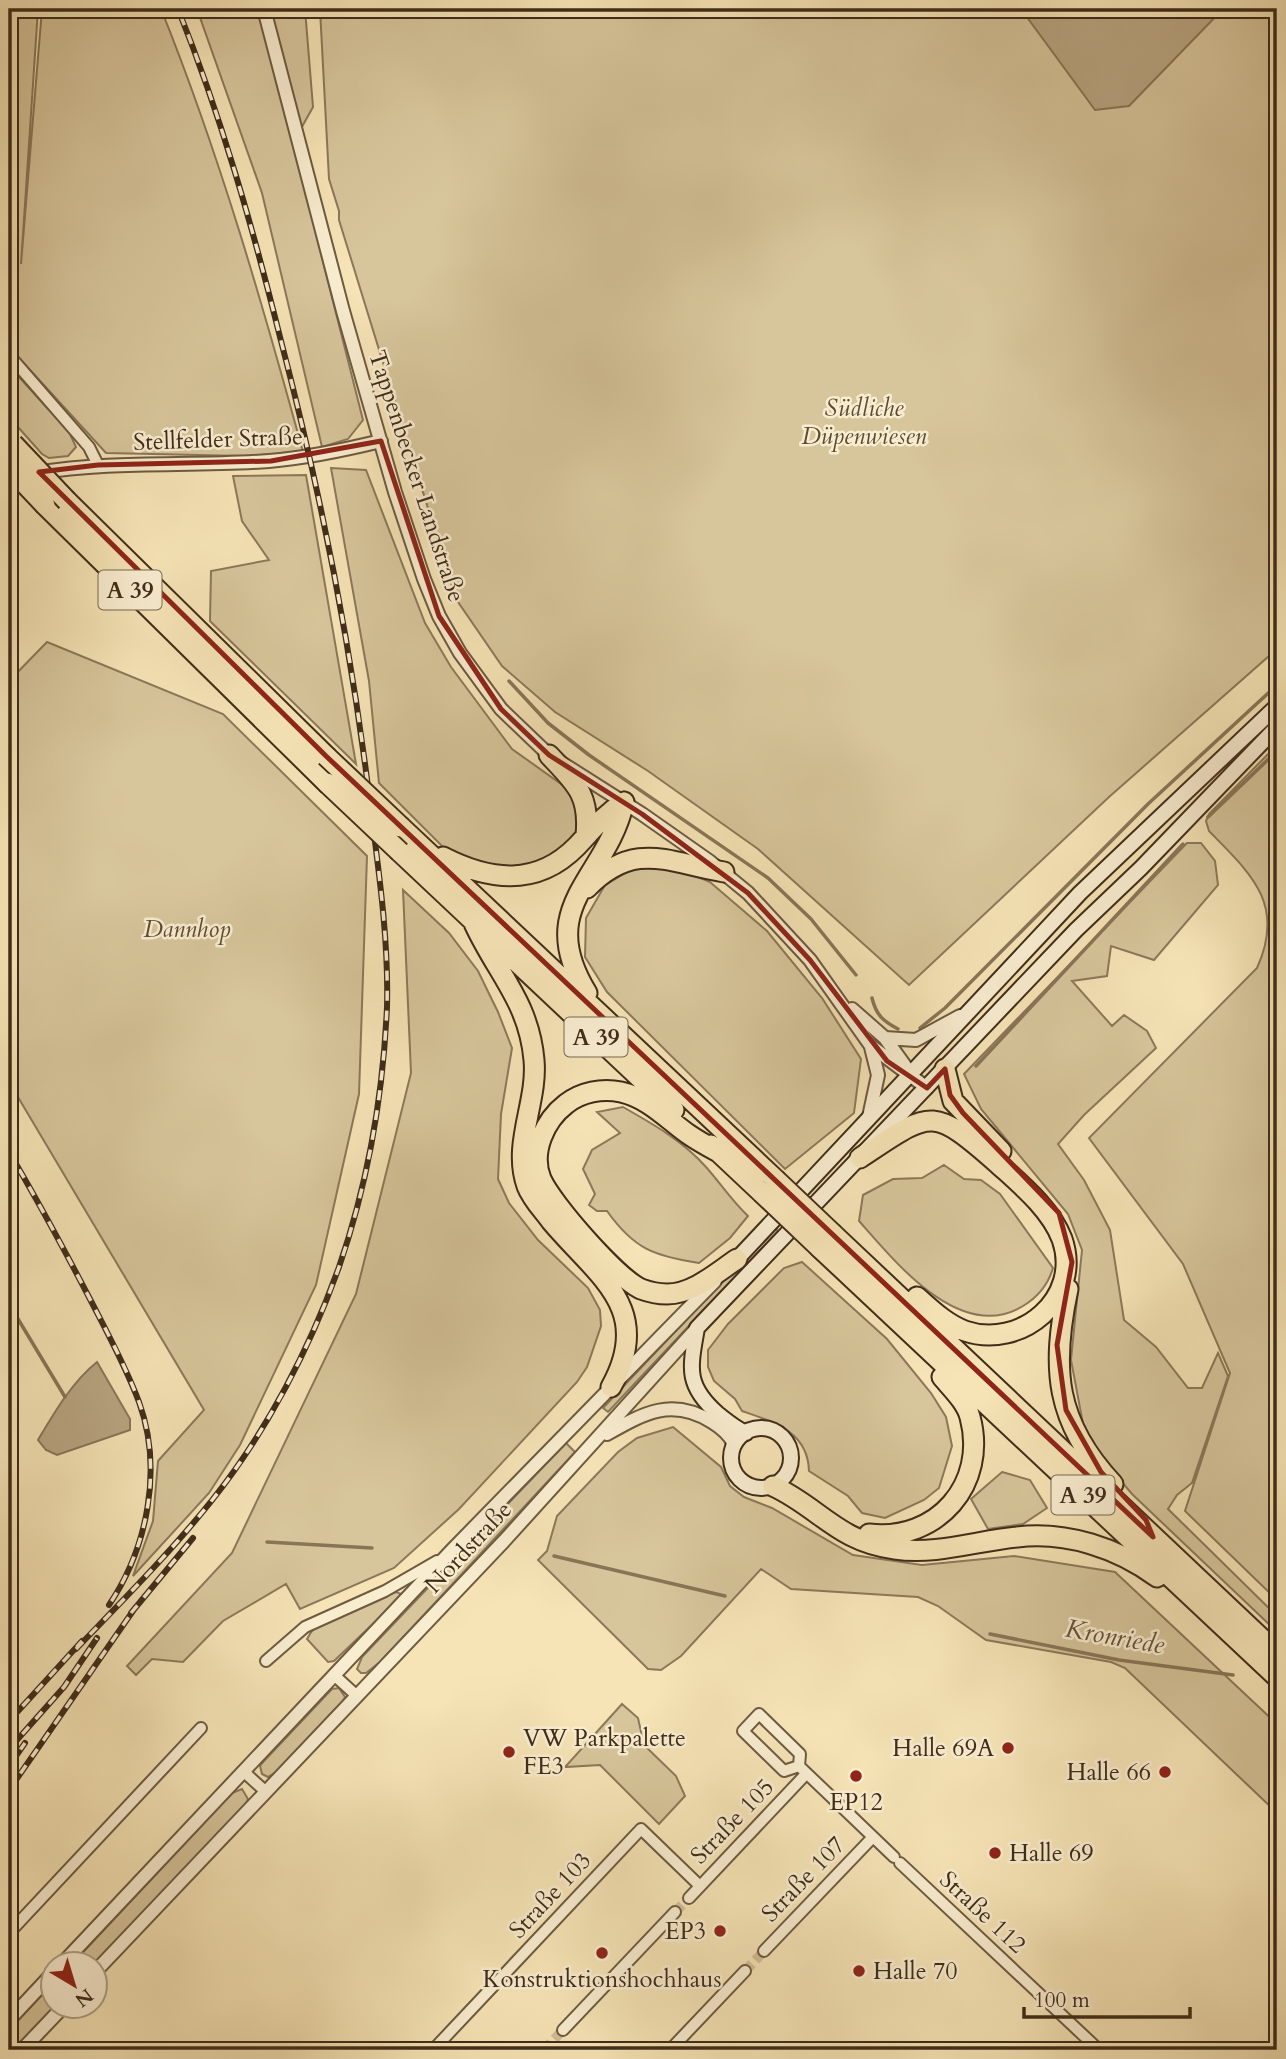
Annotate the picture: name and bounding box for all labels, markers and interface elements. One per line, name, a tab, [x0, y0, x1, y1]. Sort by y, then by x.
street label: Tappenbecker Landstraße	[360, 346, 473, 606]
park label: Südliche Düpenwiesen	[802, 392, 927, 453]
street label: Stellfelder Straße	[133, 420, 303, 459]
road number: A 39	[99, 570, 162, 610]
park label: Dannhop	[143, 913, 231, 946]
road number: A 39	[564, 1018, 628, 1056]
road number: A 39	[1052, 1476, 1114, 1514]
street label: Nordstraße	[417, 1494, 520, 1601]
water label: Kronriede	[1063, 1611, 1168, 1663]
place label: VW Parkpalette FE3	[523, 1722, 686, 1783]
place label: Halle 69A	[892, 1732, 995, 1765]
marker: Halle 69A	[1000, 1740, 1016, 1756]
marker: VW Parkpalette FE3	[501, 1744, 517, 1760]
place label: Halle 66	[1066, 1756, 1151, 1789]
marker: Halle 66	[1157, 1764, 1173, 1780]
marker: EP12	[848, 1768, 864, 1784]
street label: Straße 105	[683, 1771, 781, 1871]
place label: EP12	[829, 1786, 883, 1819]
street label: Straße 107	[754, 1829, 852, 1929]
place label: Halle 69	[1009, 1837, 1094, 1870]
street label: Straße 103	[502, 1845, 599, 1946]
marker: Halle 69	[987, 1845, 1003, 1861]
street label: Straße 112	[932, 1864, 1033, 1961]
place label: EP3	[665, 1915, 706, 1948]
marker: EP3	[712, 1923, 728, 1939]
marker: Konstruktionshochhaus	[594, 1945, 610, 1961]
north arrow	[38, 1951, 108, 2021]
place label: Halle 70	[873, 1955, 958, 1988]
place label: Konstruktionshochhaus	[483, 1963, 721, 1996]
marker: Halle 70	[851, 1963, 867, 1979]
scale bar	[1024, 1975, 1190, 2019]
text: N	[69, 1982, 98, 2013]
text: 100 m	[1034, 1986, 1090, 2015]

